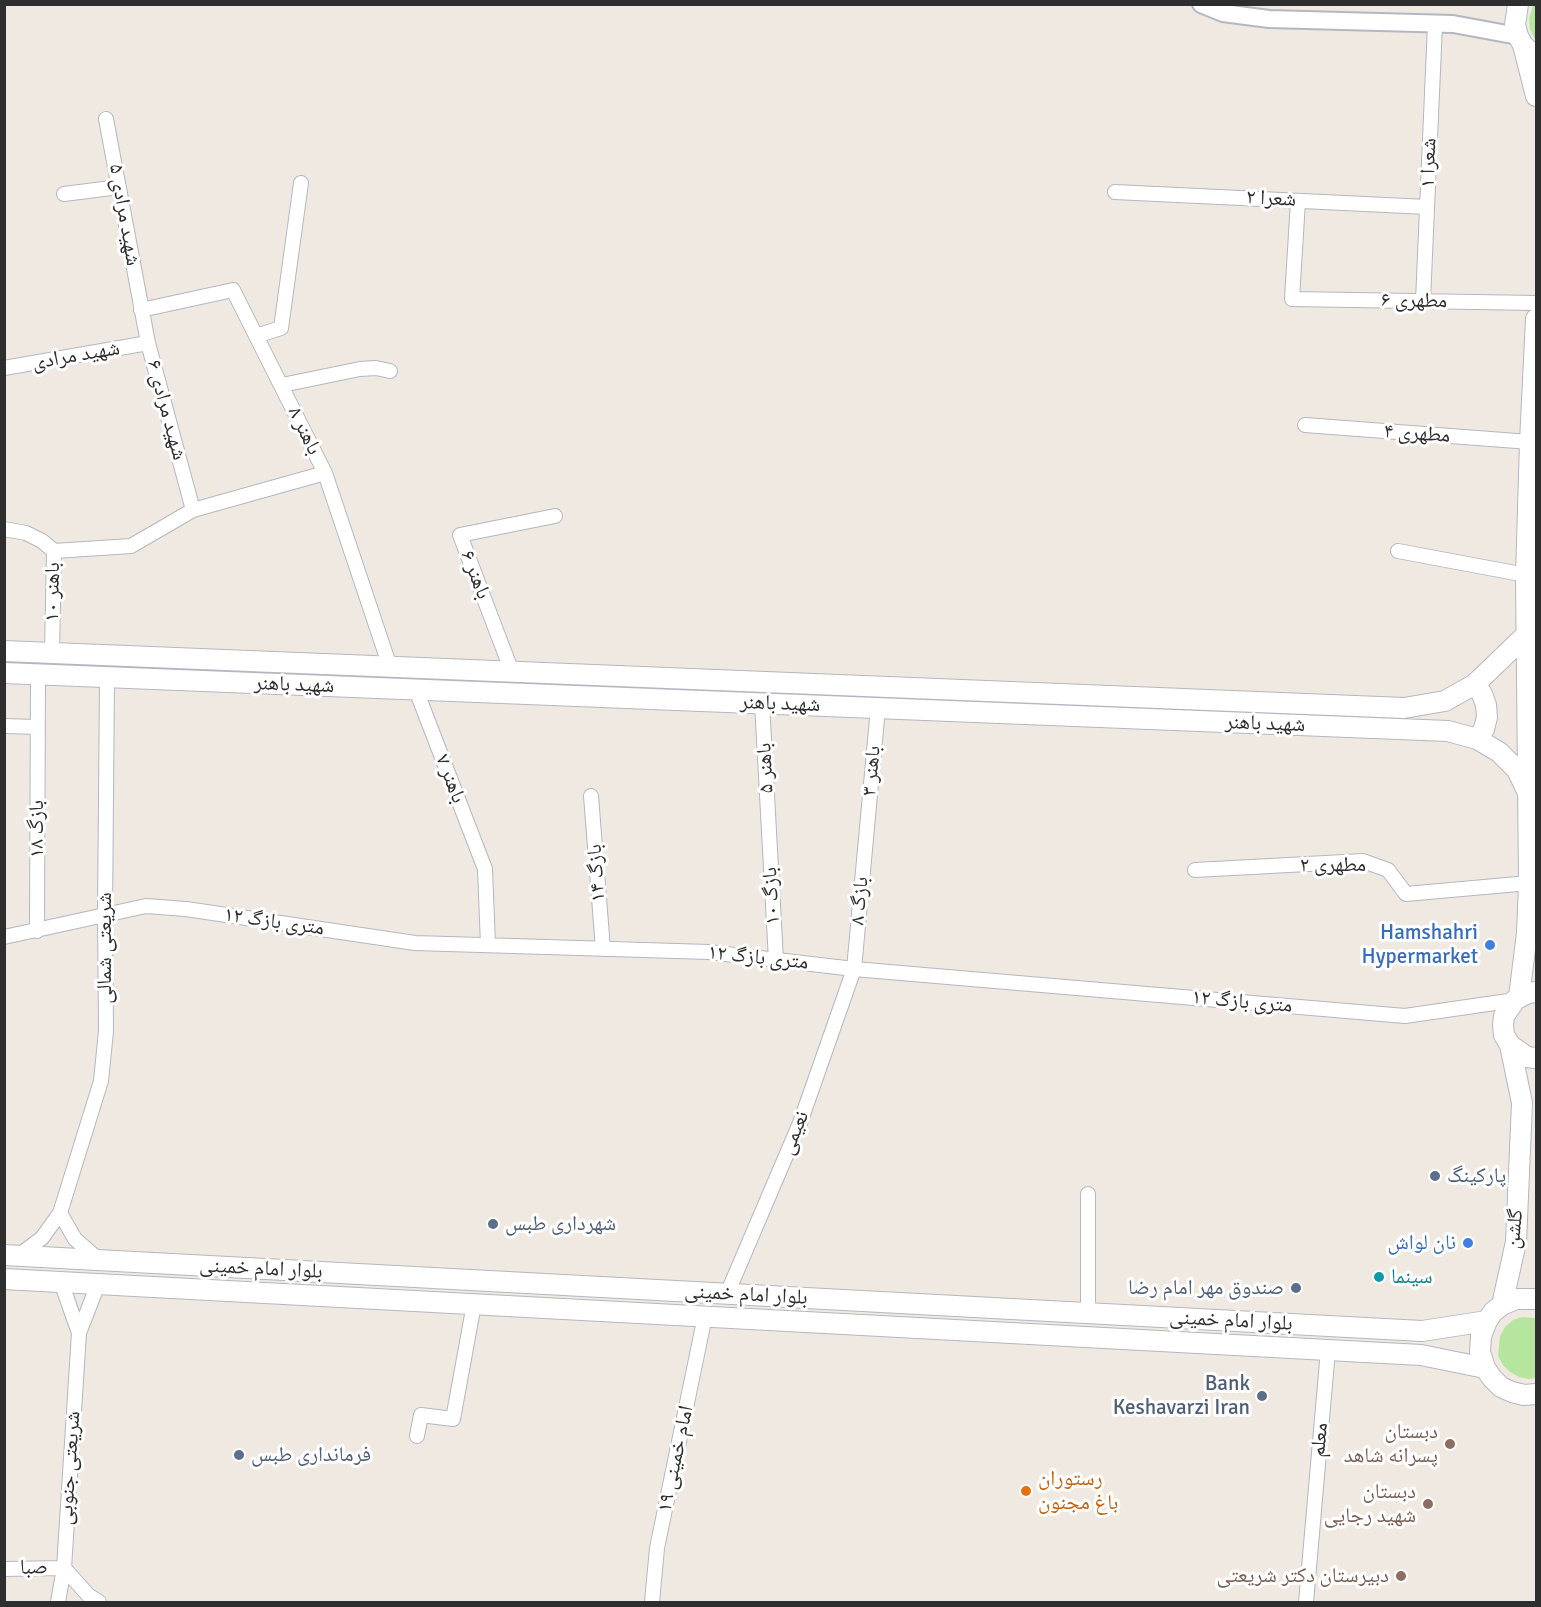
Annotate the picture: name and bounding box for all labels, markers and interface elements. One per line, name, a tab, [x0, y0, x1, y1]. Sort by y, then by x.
street label: شعرا ۱	[1416, 138, 1442, 188]
street label: شهید مرادی ۵	[103, 162, 145, 268]
street label: شعرا ۲	[1245, 185, 1297, 213]
street label: مطهری ۶	[1381, 288, 1447, 314]
street label: شهید مرادی	[30, 336, 122, 376]
street label: شهید مرادی ۶	[141, 357, 191, 463]
street label: باهنر ۸	[282, 403, 326, 459]
street label: مطهری ۴	[1383, 419, 1451, 449]
street label: باهنر ۶	[454, 547, 496, 603]
street label: باهنر ۱۰	[40, 562, 66, 622]
street label: شهید باهنر	[253, 671, 335, 699]
street label: شهید باهنر	[739, 690, 821, 718]
street label: شهید باهنر	[1224, 710, 1306, 738]
street label: باهنر ۵	[752, 742, 780, 794]
street label: باهنر ۳	[857, 745, 887, 797]
street label: باهنر ۷	[429, 751, 471, 807]
street label: بازگ ۱۸	[24, 800, 50, 858]
street label: بازگ ۱۴	[582, 843, 612, 903]
street label: مطهری ۲	[1300, 852, 1366, 878]
street label: بازگ ۱۰	[758, 866, 786, 926]
street label: بازگ ۸	[845, 876, 875, 926]
street label: شریعتی شمالی	[92, 892, 118, 1004]
street label: ۱۲ متری بازگ	[222, 902, 326, 942]
place label: Hamshahri Hypermarket	[1362, 920, 1478, 970]
marker: Hamshahri Hypermarket	[1483, 938, 1497, 952]
street label: ۱۲ متری بازگ	[706, 940, 810, 976]
street label: ۱۲ متری بازگ	[1191, 985, 1293, 1019]
street label: نعیمی	[775, 1107, 815, 1159]
place label: پارکینگ	[1447, 1163, 1506, 1189]
marker: پارکینگ	[1428, 1169, 1442, 1183]
street label: گلشن	[1501, 1208, 1529, 1250]
place label: شهرداری طبس	[505, 1211, 616, 1237]
marker: شهرداری طبس	[486, 1217, 500, 1231]
place label: نان لواش	[1387, 1230, 1456, 1256]
marker: نان لواش	[1461, 1236, 1475, 1250]
street label: بلوار امام خمینی	[199, 1253, 323, 1285]
place label: سینما	[1391, 1264, 1432, 1290]
marker: سینما	[1372, 1270, 1386, 1284]
place label: صندوق مهر امام رضا	[1128, 1275, 1284, 1301]
street label: بلوار امام خمینی	[684, 1279, 808, 1311]
marker: صندوق مهر امام رضا	[1289, 1281, 1303, 1295]
street label: بلوار امام خمینی	[1169, 1305, 1293, 1337]
place label: Bank Keshavarzi Iran	[1113, 1371, 1250, 1421]
marker: Bank Keshavarzi Iran	[1255, 1389, 1269, 1403]
street label: امام خمینی ۱۹	[652, 1403, 700, 1515]
street label: شریعتی جنوبی	[53, 1410, 87, 1526]
place label: دبستان پسرانه شاهد	[1344, 1419, 1438, 1469]
street label: معلم	[1306, 1422, 1334, 1458]
marker: دبستان پسرانه شاهد	[1443, 1437, 1457, 1451]
place label: فرمانداری طبس	[251, 1442, 371, 1468]
marker: فرمانداری طبس	[232, 1448, 246, 1462]
place label: رستوران باغ مجنون	[1038, 1466, 1118, 1516]
place label: دبستان شهید رجایی	[1324, 1479, 1416, 1529]
marker: رستوران باغ مجنون	[1019, 1484, 1033, 1498]
marker: دبستان شهید رجایی	[1421, 1497, 1435, 1511]
street label: صبا	[20, 1555, 48, 1581]
place label: دبیرستان دکتر شریعتی	[1217, 1563, 1389, 1589]
marker: دبیرستان دکتر شریعتی	[1394, 1569, 1408, 1583]

